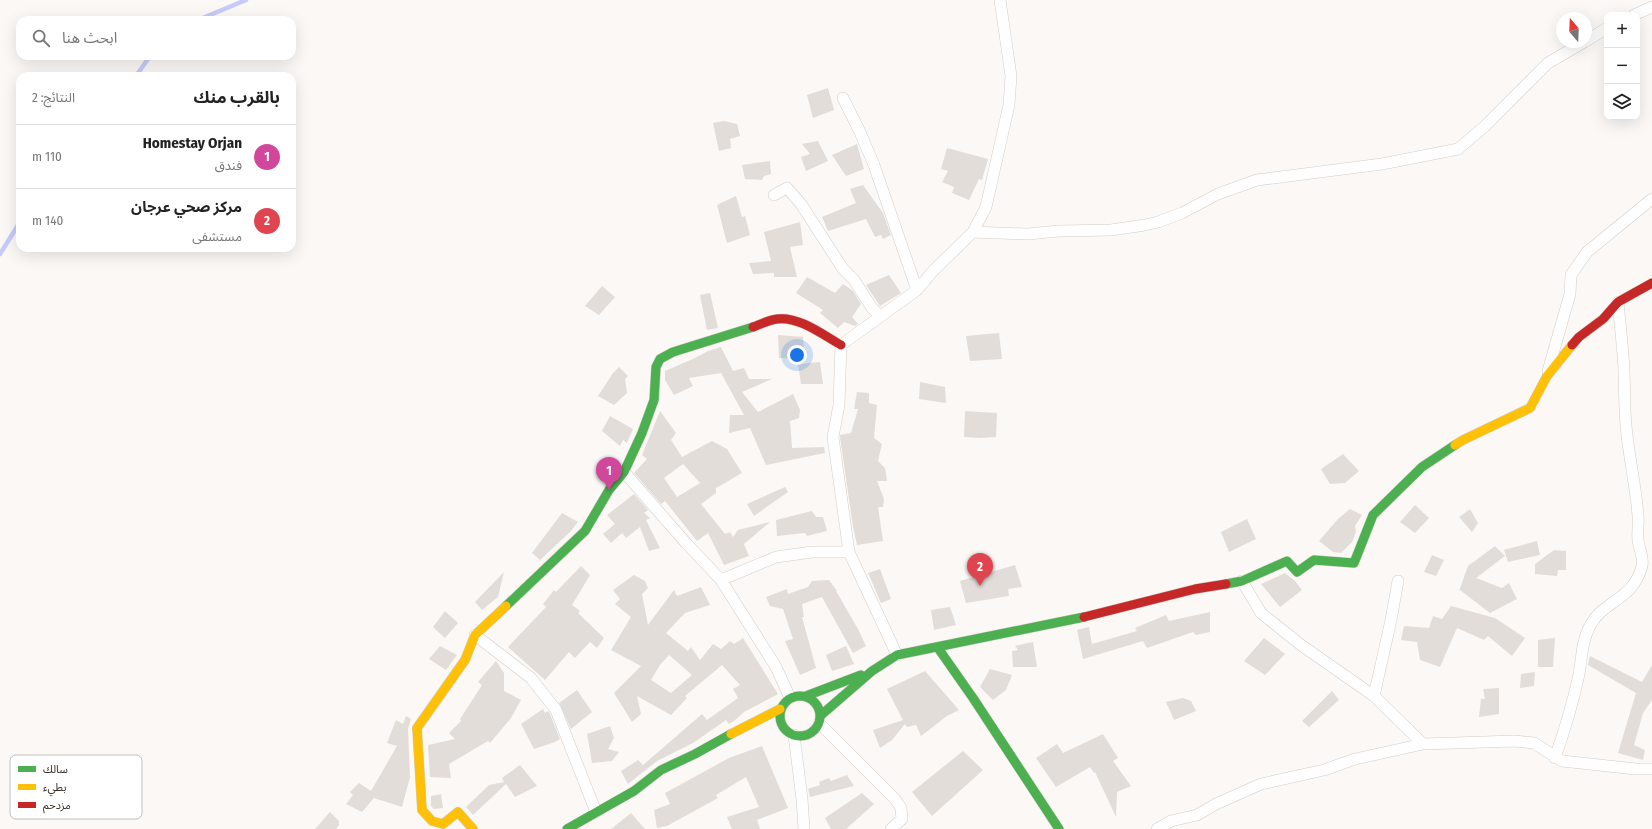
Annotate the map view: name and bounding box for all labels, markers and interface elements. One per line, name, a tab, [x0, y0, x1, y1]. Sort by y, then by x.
north arrow	[1556, 12, 1592, 48]
map controls	[1604, 12, 1640, 120]
button: +	[1604, 12, 1640, 48]
search box	[16, 16, 296, 60]
icon: search	[30, 27, 52, 49]
text: ابحث هنا	[62, 29, 117, 47]
button: −	[1604, 48, 1640, 84]
button: layers	[1604, 84, 1640, 120]
text: بالقرب منك	[194, 87, 280, 108]
text: النتائج: 2	[32, 90, 75, 105]
text: Homestay Orjan	[143, 134, 242, 152]
text: 110 m	[32, 149, 62, 164]
text: 1	[264, 149, 270, 164]
text: فندق	[215, 158, 242, 173]
text: مركز صحي عرجان	[131, 198, 242, 216]
text: 140 m	[32, 213, 63, 228]
text: 2	[264, 213, 270, 228]
text: مستشفى	[192, 229, 242, 244]
your location	[787, 345, 807, 365]
pin: 1	[596, 457, 622, 490]
pin: 2	[967, 553, 993, 586]
legend	[10, 755, 142, 819]
text: سالك	[43, 763, 68, 776]
text: بطيء	[43, 781, 66, 797]
text: مزدحم	[43, 799, 71, 814]

